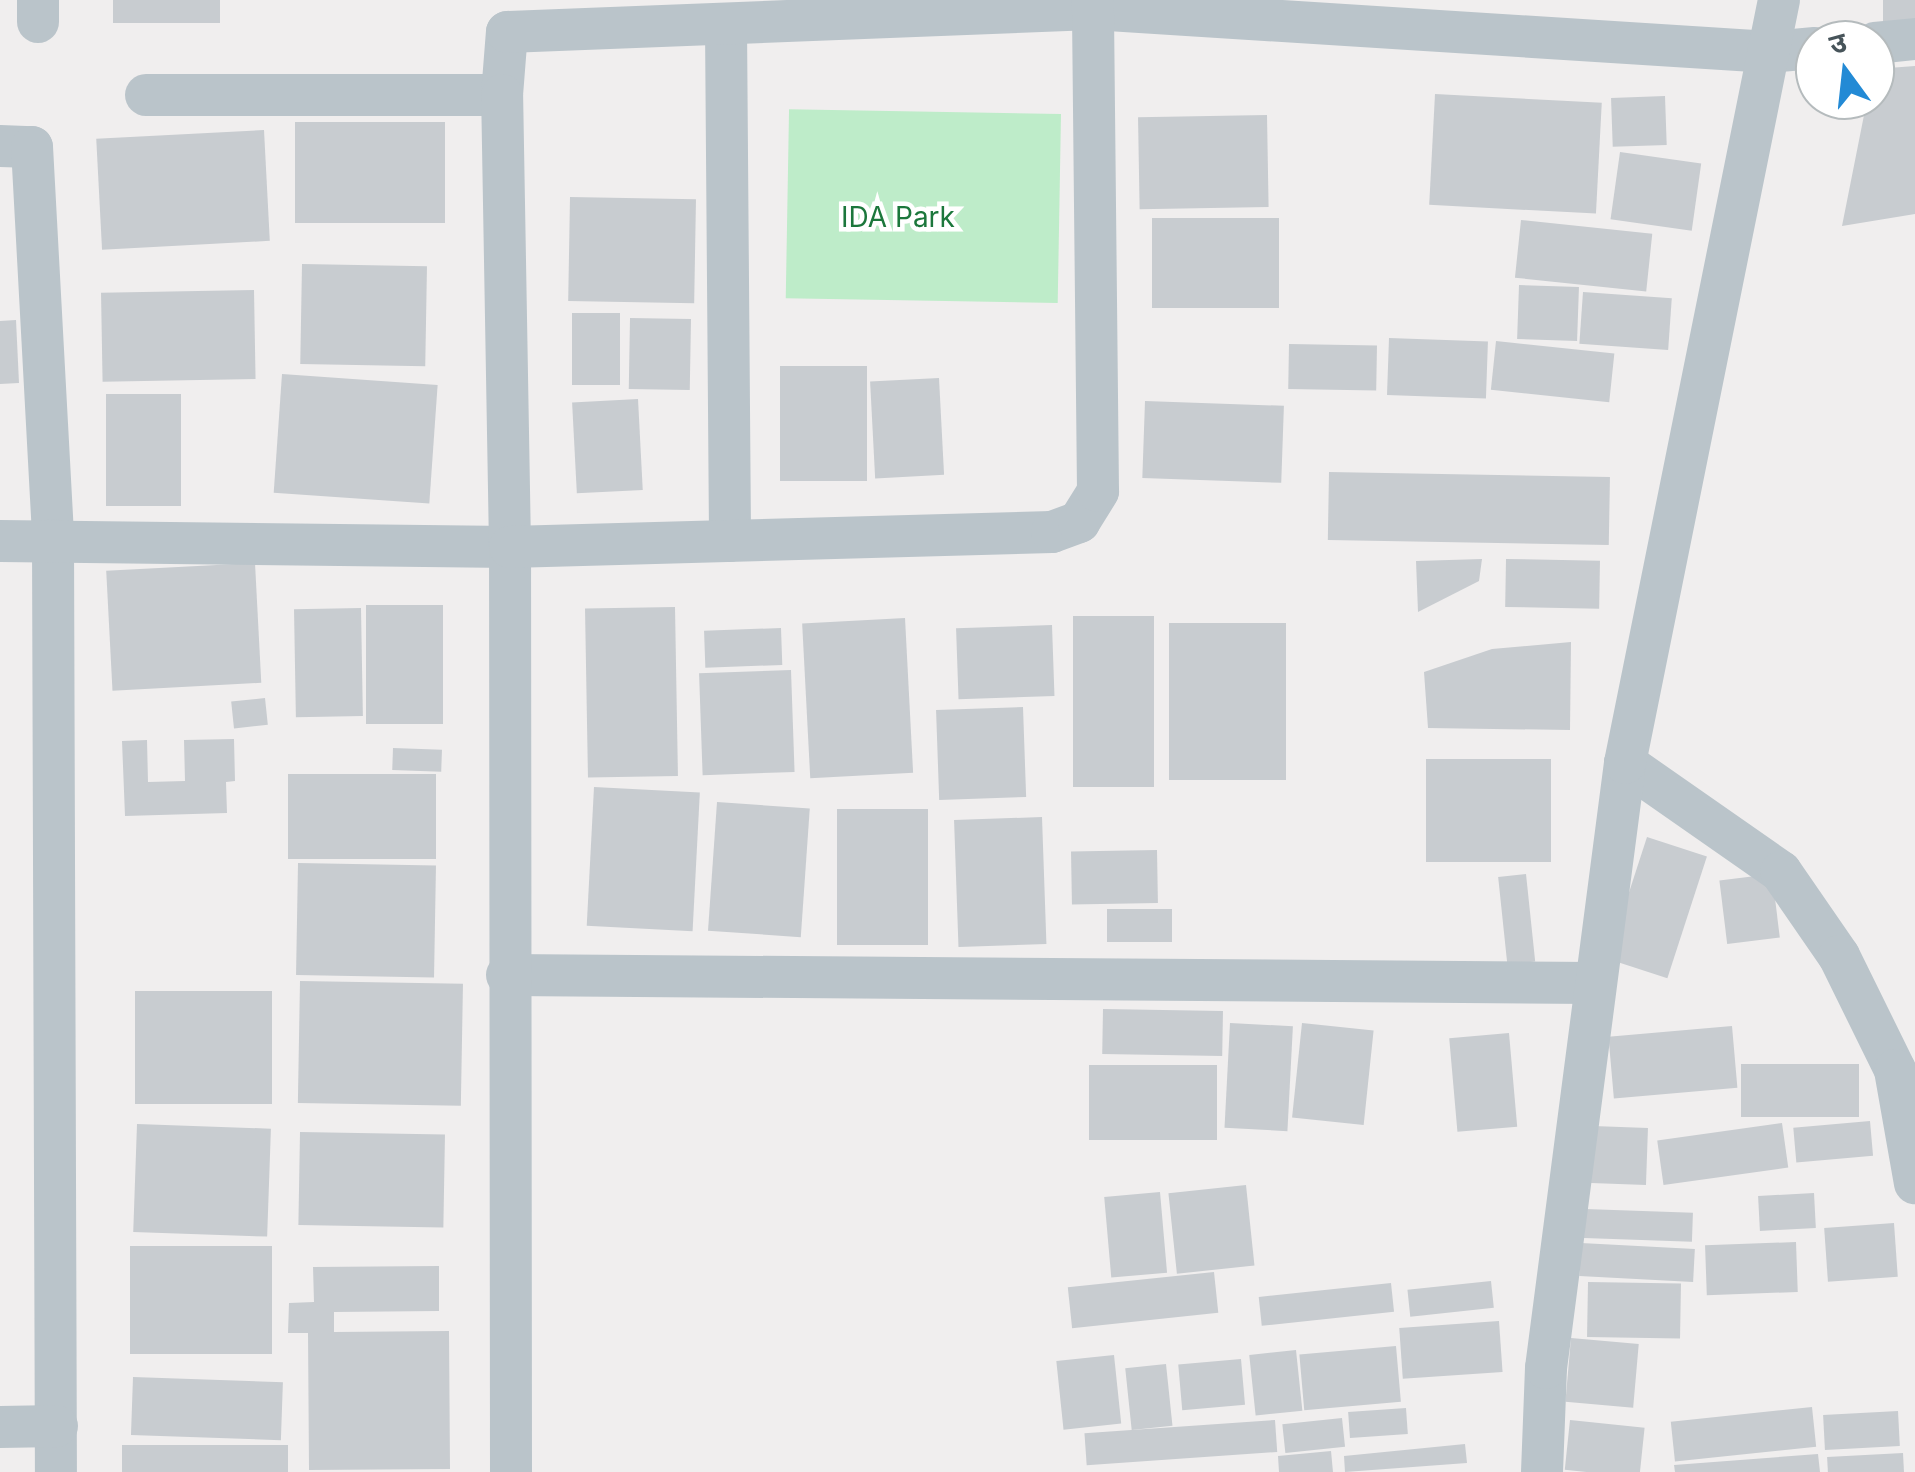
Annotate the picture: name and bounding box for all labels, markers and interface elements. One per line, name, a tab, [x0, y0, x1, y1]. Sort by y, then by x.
north arrow	[1795, 20, 1895, 120]
text: उ	[1825, 24, 1850, 61]
park label: IDA Park	[841, 200, 955, 234]

